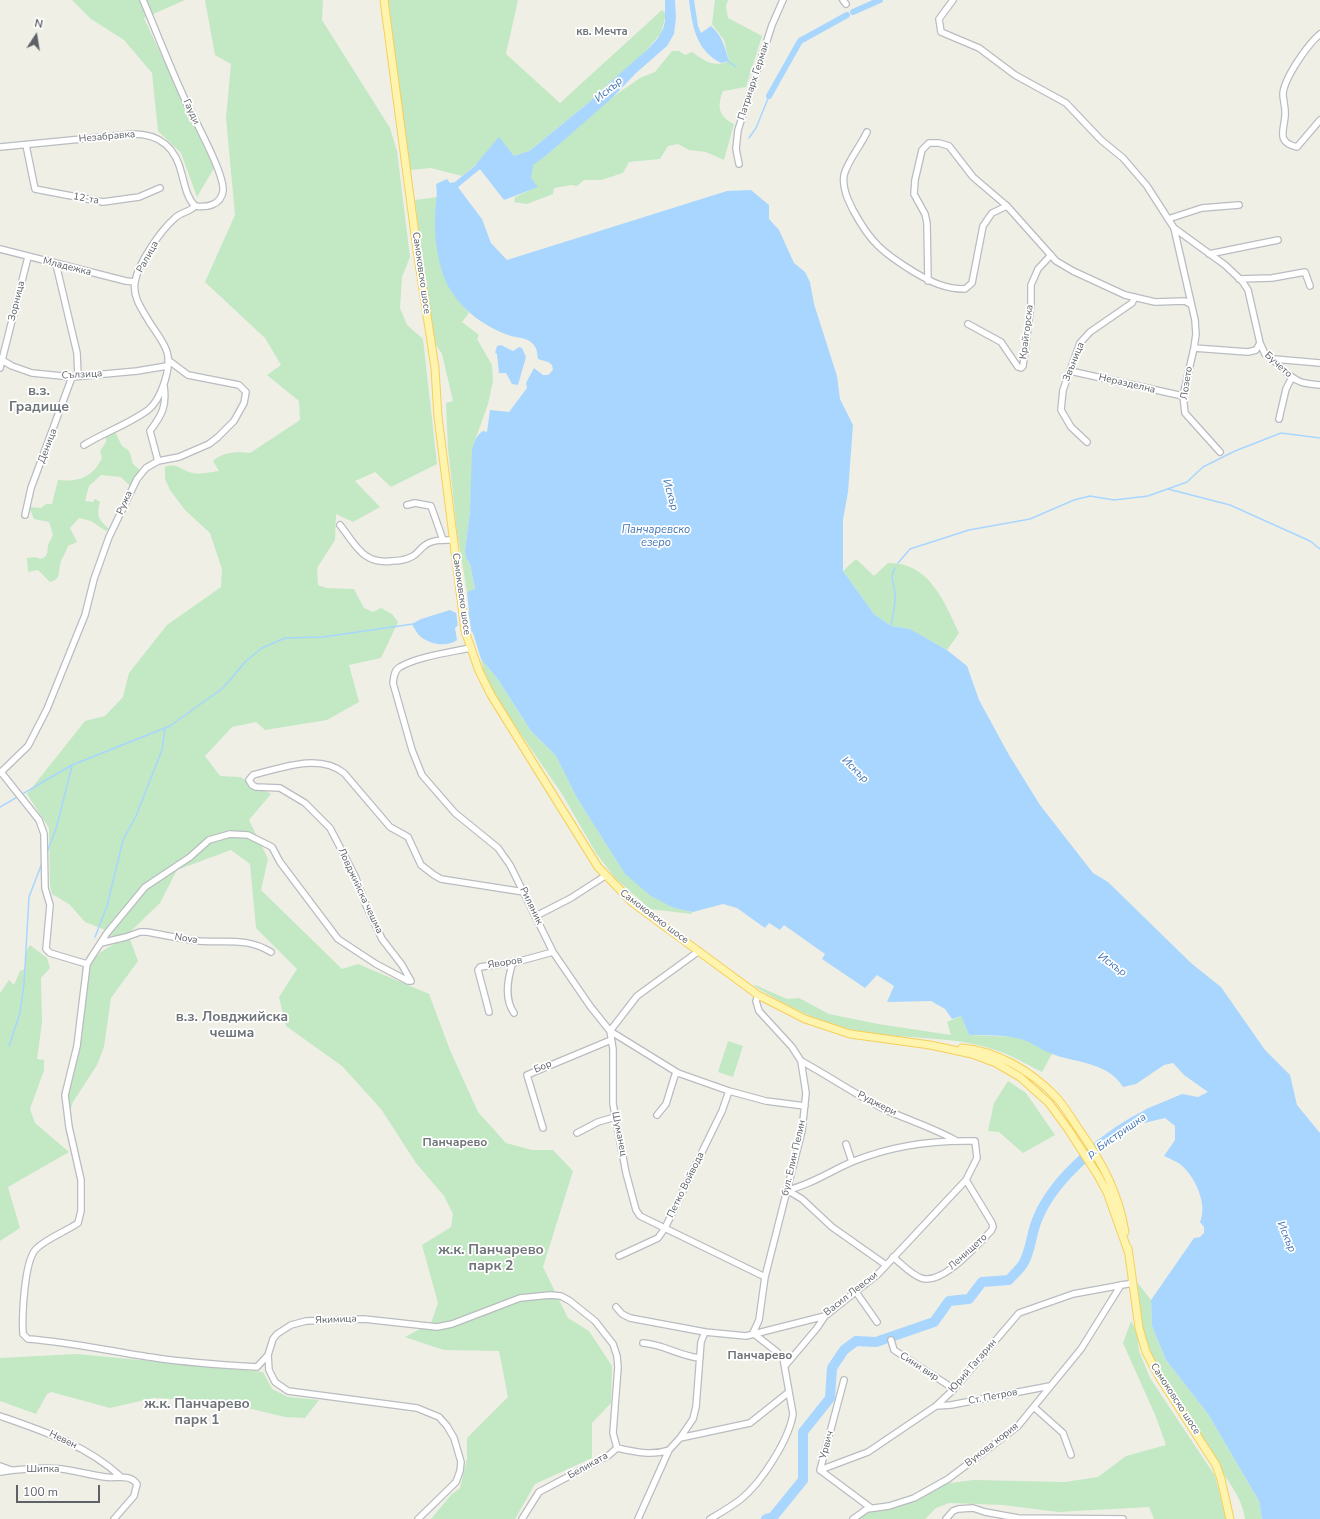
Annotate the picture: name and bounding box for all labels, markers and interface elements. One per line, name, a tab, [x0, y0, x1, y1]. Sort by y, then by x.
north arrow	[16, 16, 56, 56]
text: N	[33, 16, 44, 32]
district label: кв. Мечта	[576, 25, 628, 39]
street label: Патриарх Герман	[736, 40, 772, 122]
water label: Искър	[592, 75, 626, 105]
street label: Гауди	[180, 98, 202, 126]
street label: Незабравка	[78, 129, 136, 145]
street label: 12-та	[72, 191, 100, 207]
street label: Самоковско шосе	[409, 231, 433, 315]
street label: Ралица	[134, 239, 162, 275]
street label: Младежка	[42, 255, 92, 279]
street label: Зорница	[6, 280, 28, 322]
street label: Крайгорска	[1018, 304, 1036, 360]
street label: Звъница	[1061, 341, 1087, 383]
street label: Бучето	[1262, 350, 1294, 380]
street label: Лозето	[1178, 365, 1196, 401]
street label: Сълзица	[61, 368, 103, 382]
street label: Неразделна	[1098, 372, 1156, 396]
district label: в.з. Градище	[9, 384, 69, 416]
street label: Деница	[36, 427, 60, 465]
water label: Искър	[659, 478, 681, 512]
street label: Ружа	[114, 489, 136, 517]
water label: Панчаревско езеро	[622, 523, 690, 549]
street label: Самоковско шосе	[449, 552, 473, 636]
water label: Искър	[839, 754, 871, 786]
street label: Ловджийска чешма	[335, 846, 385, 936]
street label: Риляник	[517, 885, 545, 927]
street label: Самоковско шосе	[617, 887, 691, 947]
street label: Nova	[174, 931, 198, 947]
water label: Искър	[1095, 950, 1129, 980]
street label: Яворов	[487, 954, 523, 972]
district label: в.з. Ловджийска чешма	[176, 1010, 288, 1042]
street label: Бор	[532, 1058, 554, 1076]
street label: Руджери	[855, 1089, 899, 1119]
street label: Шуманец	[609, 1111, 629, 1157]
water label: р. Бистришка	[1085, 1111, 1149, 1161]
street label: бул. Елин Пелин	[779, 1119, 809, 1197]
district label: Панчарево	[423, 1136, 487, 1150]
street label: Петко Войвода	[665, 1150, 707, 1220]
water label: Искър	[1274, 1220, 1298, 1254]
street label: Ленището	[946, 1231, 990, 1273]
district label: ж.к. Панчарево парк 2	[438, 1243, 544, 1276]
street label: Васил Левски	[822, 1269, 880, 1319]
street label: Якимица	[315, 1313, 357, 1327]
street label: Юрий Гагарин	[946, 1337, 1000, 1395]
district label: Панчарево	[728, 1349, 792, 1363]
street label: Сини вир	[897, 1350, 941, 1384]
street label: Самоковско шосе	[1147, 1361, 1203, 1437]
street label: Ст. Петров	[967, 1386, 1019, 1408]
district label: ж.к. Панчарево парк 1	[144, 1397, 250, 1430]
street label: Вукова кория	[963, 1420, 1021, 1470]
street label: Невен	[47, 1428, 79, 1452]
street label: Урвич	[817, 1430, 837, 1460]
street label: Беликата	[566, 1450, 610, 1482]
street label: Шипка	[27, 1464, 59, 1476]
scale bar	[18, 1477, 102, 1503]
text: 100 m	[23, 1484, 58, 1500]

